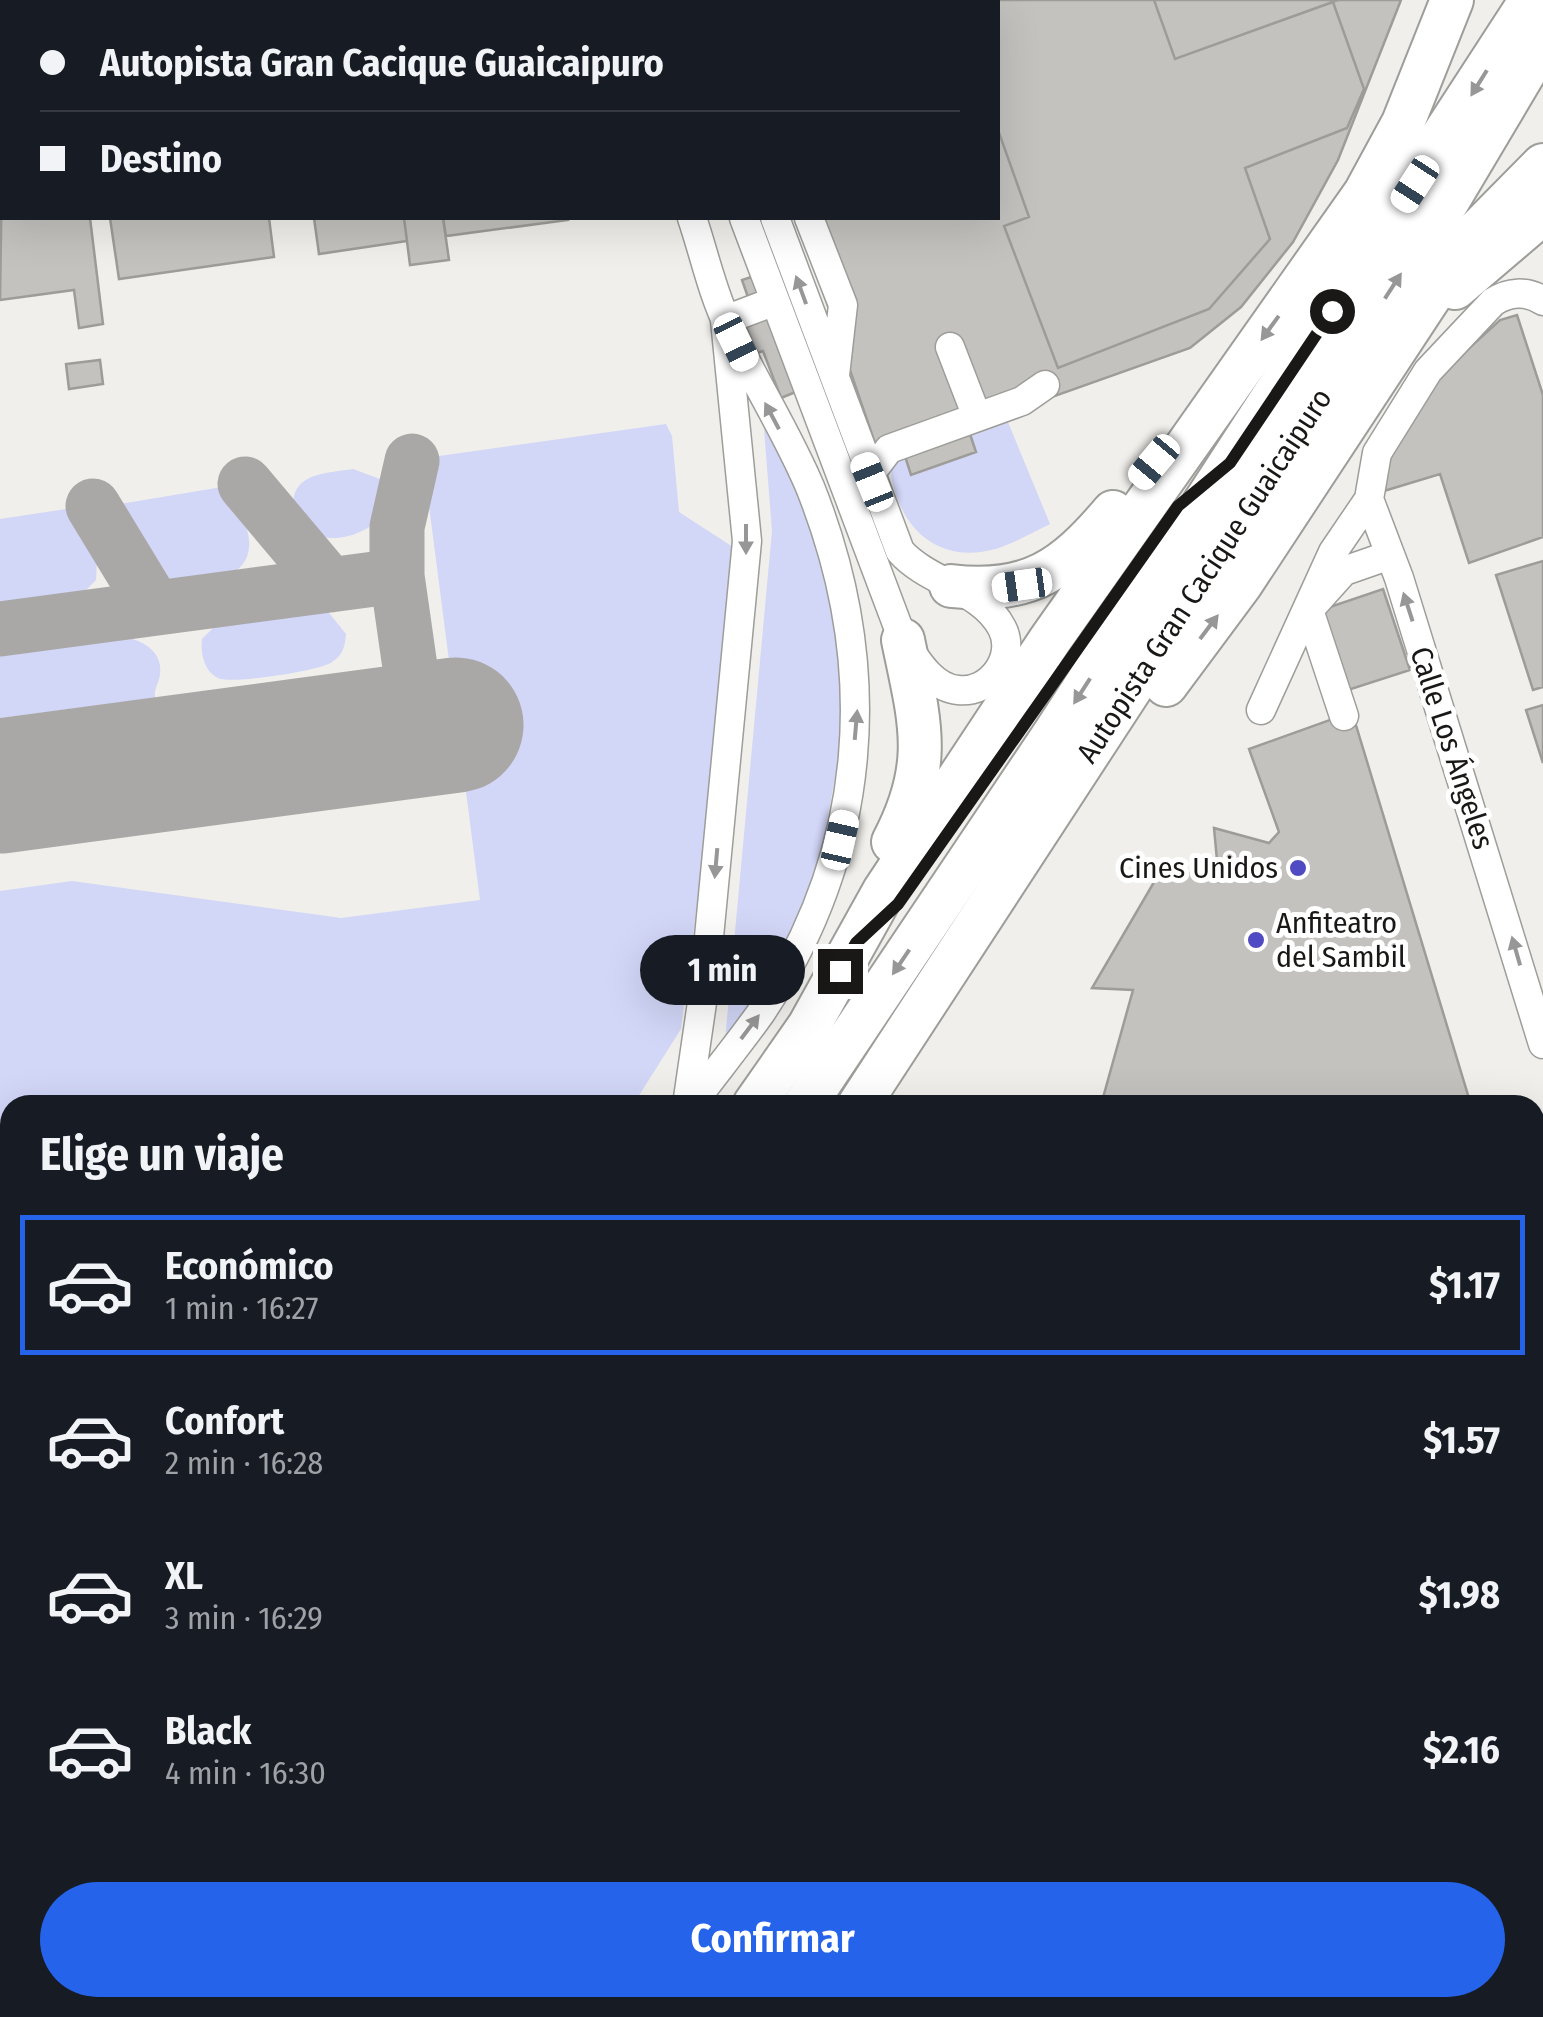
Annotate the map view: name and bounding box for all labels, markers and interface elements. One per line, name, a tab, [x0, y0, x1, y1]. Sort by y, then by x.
text: Autopista Gran Cacique Guaicaipuro	[100, 40, 664, 86]
one-way arrow	[1471, 69, 1489, 96]
text: Destino	[100, 136, 222, 182]
car	[1386, 151, 1444, 217]
one-way arrow	[1384, 273, 1402, 300]
one-way arrow	[793, 275, 808, 305]
route start	[1310, 289, 1355, 334]
car	[709, 308, 763, 376]
one-way arrow	[1261, 315, 1280, 341]
street label: Autopista Gran Cacique Guaicaipuro	[1069, 382, 1339, 770]
one-way arrow	[764, 401, 781, 430]
car	[1123, 429, 1185, 495]
car	[847, 449, 897, 515]
one-way arrow	[738, 524, 754, 555]
car	[990, 566, 1054, 604]
one-way arrow	[1399, 592, 1414, 622]
one-way arrow	[1199, 614, 1219, 640]
street label: Calle Los Ángeles	[1402, 642, 1502, 854]
one-way arrow	[1073, 678, 1091, 705]
one-way arrow	[848, 708, 864, 740]
car	[819, 807, 861, 873]
one-way arrow	[708, 847, 724, 879]
place label: Cines Unidos	[1119, 850, 1278, 886]
marker: Cines Unidos	[1287, 857, 1309, 879]
place label: Anfiteatro del Sambil	[1276, 905, 1406, 975]
marker: Anfiteatro del Sambil	[1245, 929, 1267, 951]
one-way arrow	[1508, 935, 1523, 965]
callout: 1 min	[640, 936, 805, 1006]
one-way arrow	[893, 948, 911, 975]
route end	[818, 949, 863, 994]
text: 1 min	[688, 951, 757, 989]
one-way arrow	[739, 1014, 759, 1040]
text: Elige un viaje	[40, 1128, 284, 1182]
icon: car	[45, 1240, 135, 1330]
text: Económico	[165, 1243, 334, 1289]
text: $1.17	[1429, 1262, 1500, 1308]
text: 1 min · 16:27	[165, 1289, 318, 1327]
icon: car	[45, 1395, 135, 1485]
text: Confort	[165, 1398, 284, 1444]
text: $1.57	[1423, 1417, 1500, 1463]
text: 2 min · 16:28	[165, 1444, 323, 1482]
icon: car	[45, 1550, 135, 1640]
text: XL	[165, 1553, 203, 1599]
text: $1.98	[1419, 1572, 1500, 1618]
text: 3 min · 16:29	[165, 1599, 323, 1637]
icon: car	[45, 1705, 135, 1795]
text: Black	[165, 1708, 251, 1754]
text: $2.16	[1423, 1727, 1500, 1773]
text: 4 min · 16:30	[165, 1754, 326, 1792]
button: Confirmar	[40, 1882, 1505, 1997]

